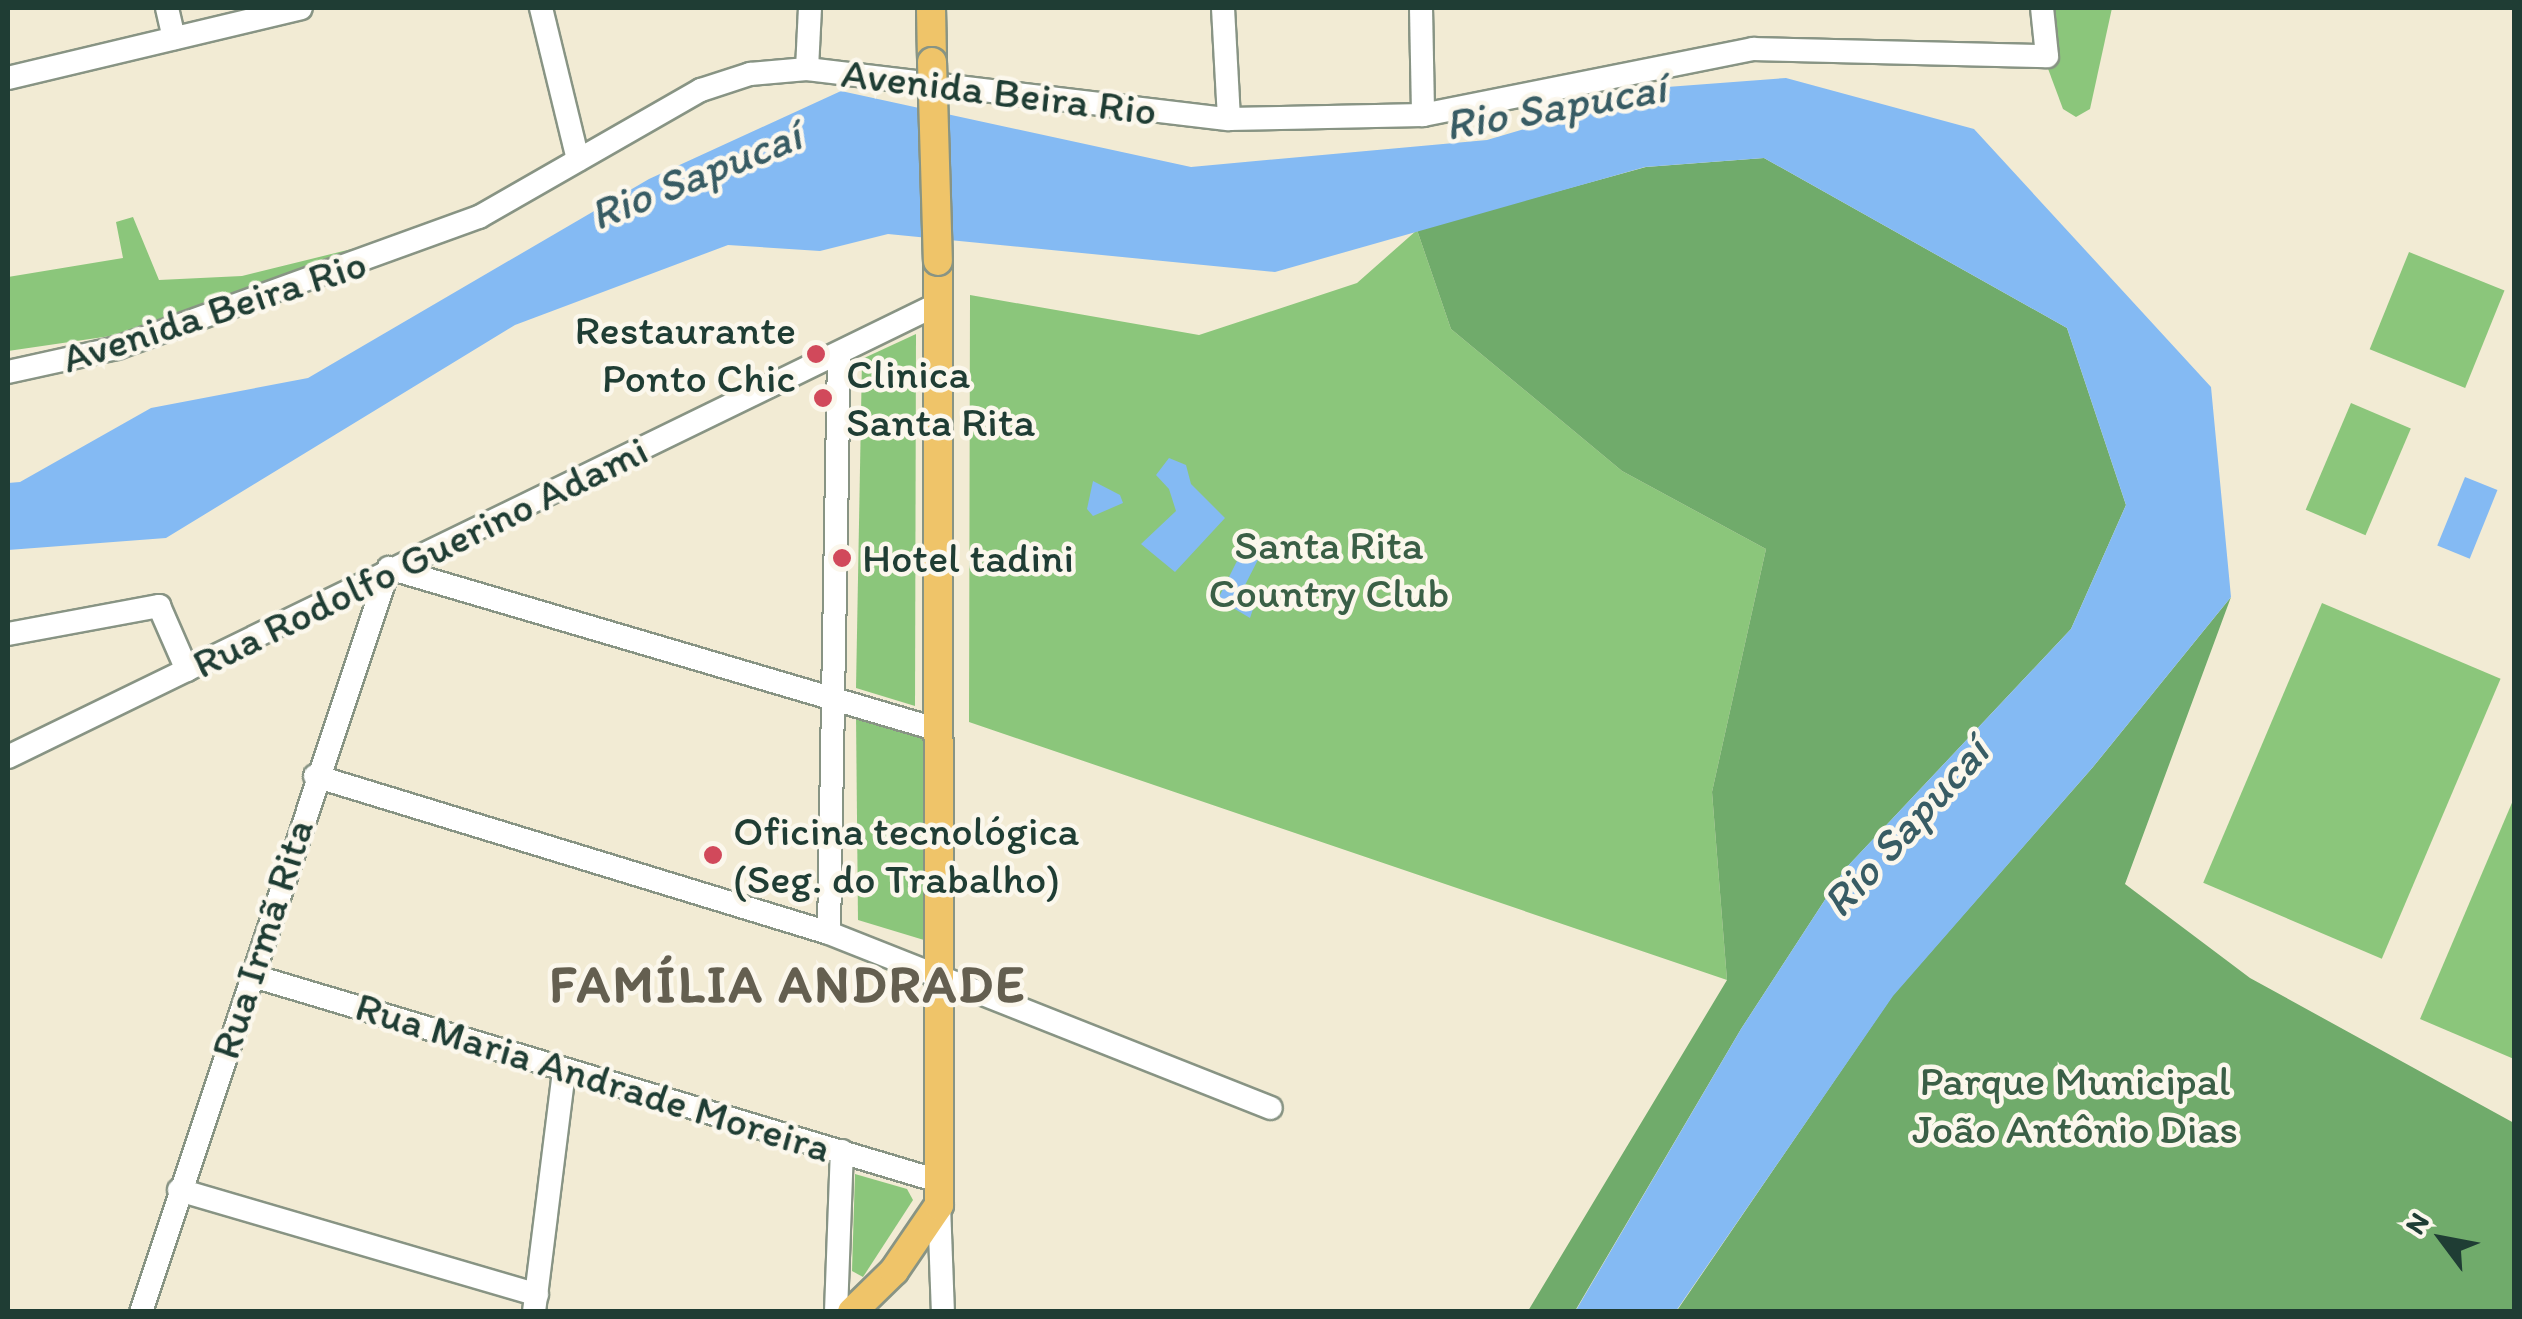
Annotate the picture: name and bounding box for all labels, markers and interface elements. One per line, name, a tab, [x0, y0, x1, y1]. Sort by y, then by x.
street label: Avenida Beira Rio	[839, 48, 1159, 136]
water label: Rio Sapucaí	[1440, 60, 1670, 152]
water label: Rio Sapucaí	[581, 108, 809, 242]
street label: Avenida Beira Rio	[56, 238, 372, 384]
place label: Restaurante Ponto Chic	[574, 305, 796, 404]
marker: Restaurante Ponto Chic	[805, 343, 827, 365]
place label: Clinica Santa Rita	[846, 349, 1034, 448]
marker: Clinica Santa Rita	[810, 385, 836, 411]
street label: Rua Rodolfo Guerino Adami	[185, 425, 655, 689]
park label: Santa Rita Country Club	[1209, 520, 1449, 618]
place label: Hotel tadini	[862, 533, 1075, 583]
marker: Hotel tadini	[831, 547, 853, 569]
water label: Rio Sapucaí	[1810, 726, 2000, 928]
place label: Oficina tecnológica (Seg. do Trabalho)	[733, 806, 1080, 904]
street label: Rua Irmã Rita	[200, 813, 324, 1065]
marker: Oficina tecnológica (Seg. do Trabalho)	[702, 844, 724, 866]
district label: FAMÍLIA ANDRADE	[552, 954, 1024, 1016]
street label: Rua Maria Andrade Moreira	[348, 980, 838, 1174]
park label: Parque Municipal João Antônio Dias	[1913, 1056, 2237, 1154]
north arrow	[2392, 1189, 2492, 1289]
text: N	[2397, 1206, 2436, 1240]

